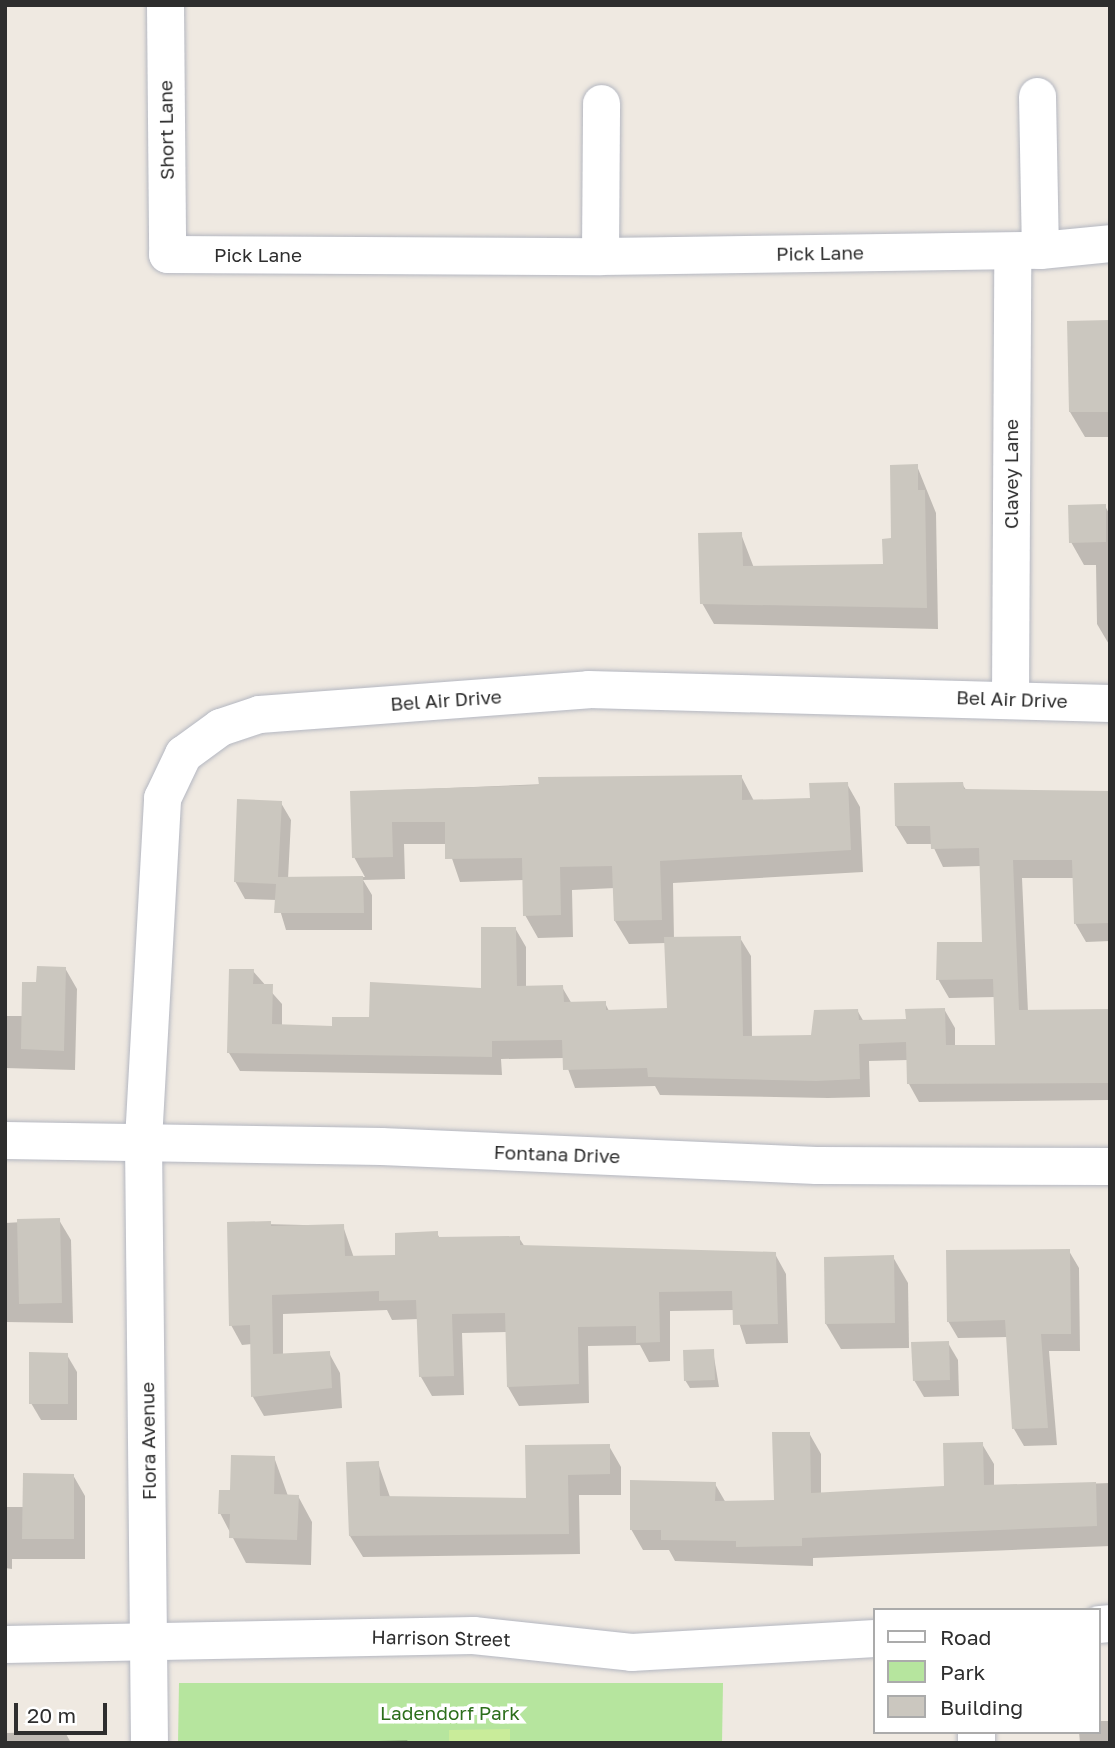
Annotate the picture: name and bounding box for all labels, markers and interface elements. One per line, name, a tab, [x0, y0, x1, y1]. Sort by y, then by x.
street label: Short Lane	[154, 80, 178, 180]
street label: Pick Lane	[776, 241, 864, 265]
street label: Pick Lane	[214, 244, 302, 266]
street label: Clavey Lane	[1000, 419, 1022, 529]
street label: Bel Air Drive	[390, 685, 502, 715]
street label: Bel Air Drive	[956, 686, 1068, 712]
street label: Fontana Drive	[493, 1140, 621, 1168]
street label: Flora Avenue	[136, 1382, 160, 1500]
legend	[874, 1608, 1101, 1734]
text: Road	[940, 1624, 991, 1650]
street label: Harrison Street	[371, 1625, 511, 1651]
text: Park	[940, 1659, 985, 1685]
scale bar	[18, 1688, 110, 1732]
text: Building	[940, 1694, 1023, 1720]
text: 20 m	[27, 1702, 76, 1728]
park label: Ladendorf Park	[380, 1702, 520, 1724]

